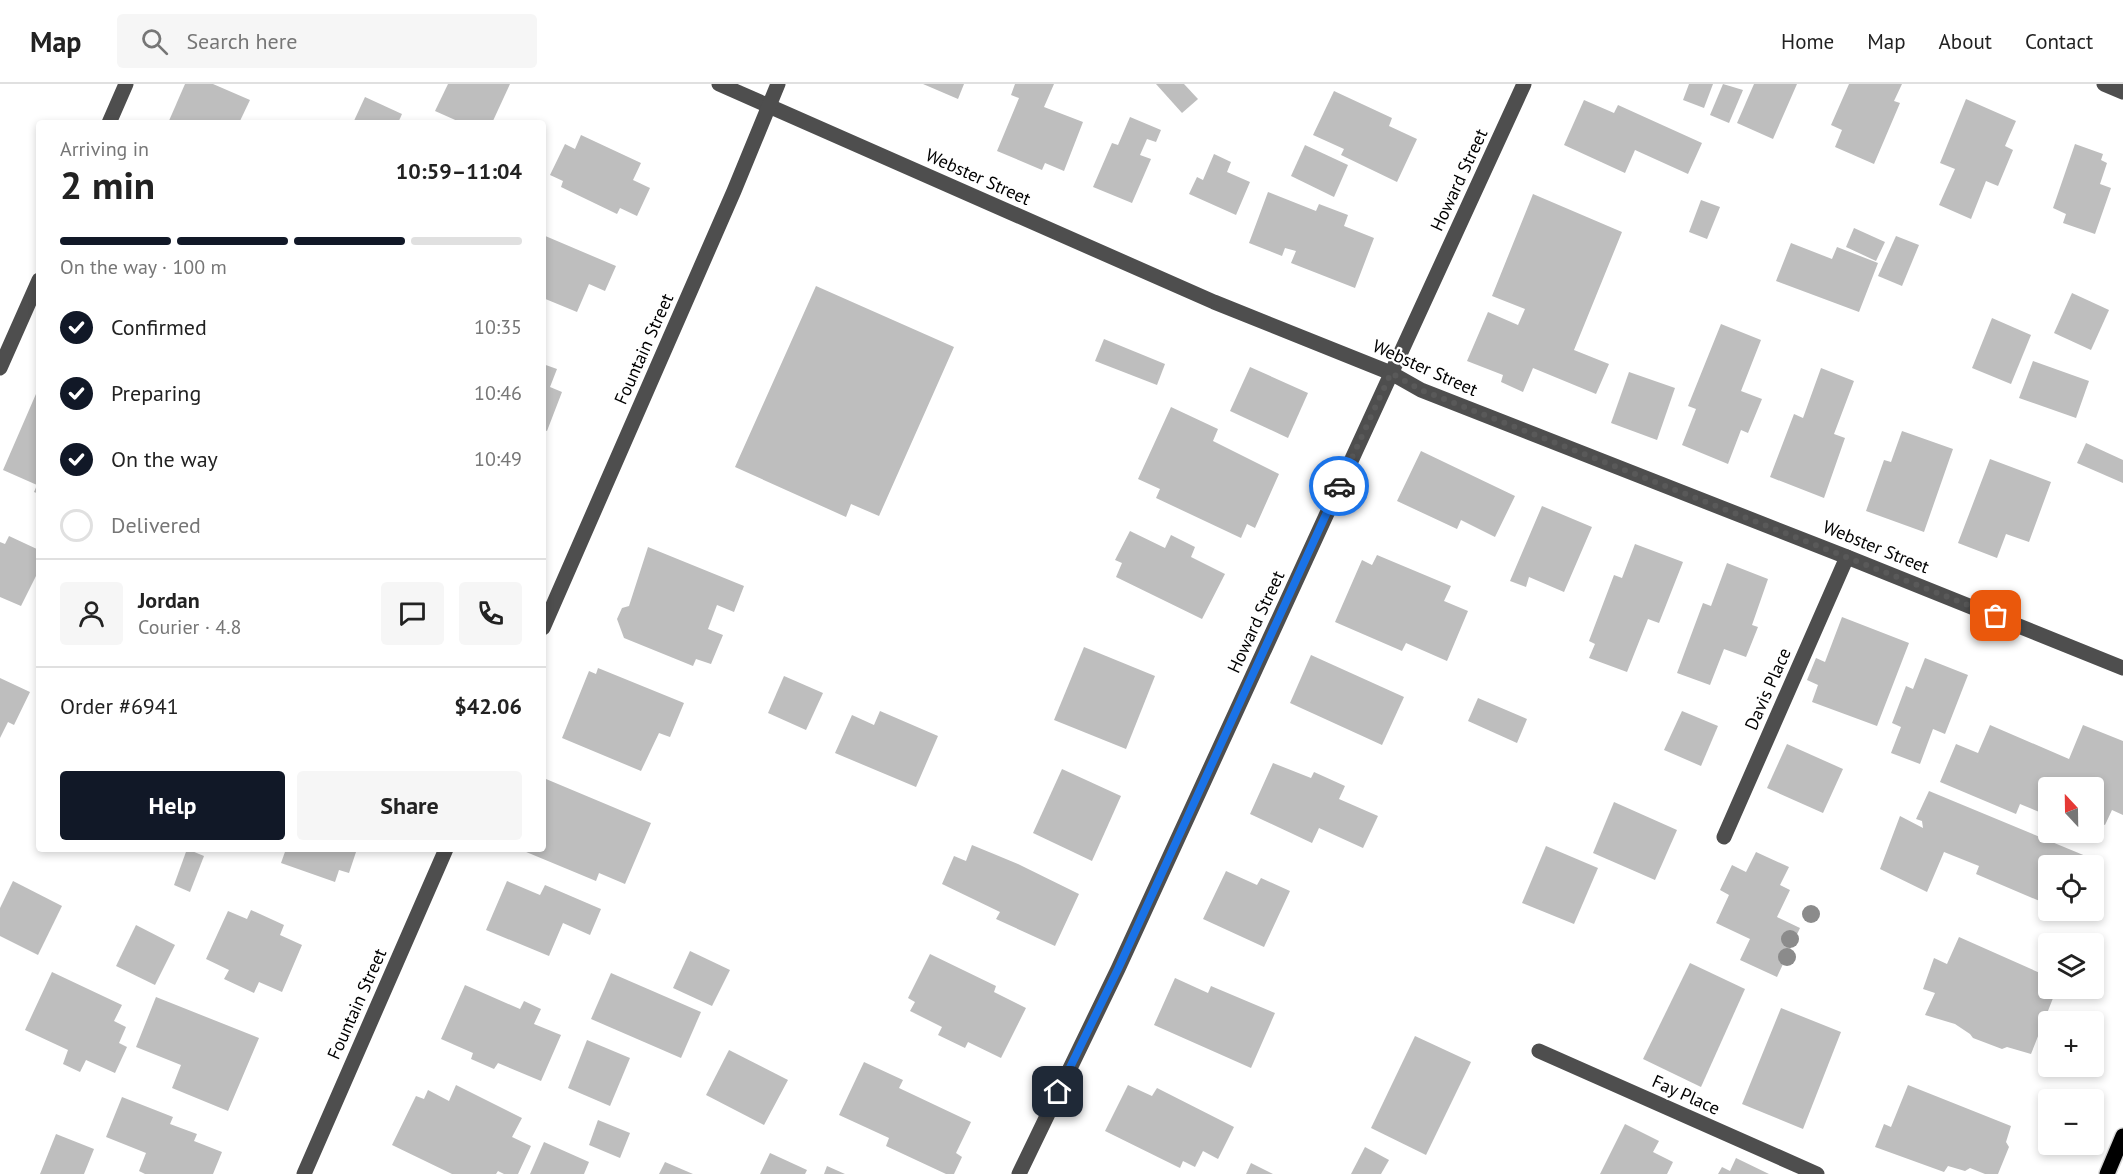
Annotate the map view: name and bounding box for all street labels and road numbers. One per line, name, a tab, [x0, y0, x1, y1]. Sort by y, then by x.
street label: Howard Street	[1425, 125, 1492, 235]
street label: Webster Street	[922, 143, 1034, 210]
street label: Fountain Street	[609, 290, 678, 408]
street label: Webster Street	[1369, 334, 1481, 401]
street label: Webster Street	[1820, 515, 1933, 578]
street label: Howard Street	[1222, 567, 1289, 677]
street label: Davis Place	[1739, 644, 1796, 734]
street label: Fountain Street	[322, 945, 391, 1063]
street label: Fay Place	[1649, 1069, 1724, 1120]

